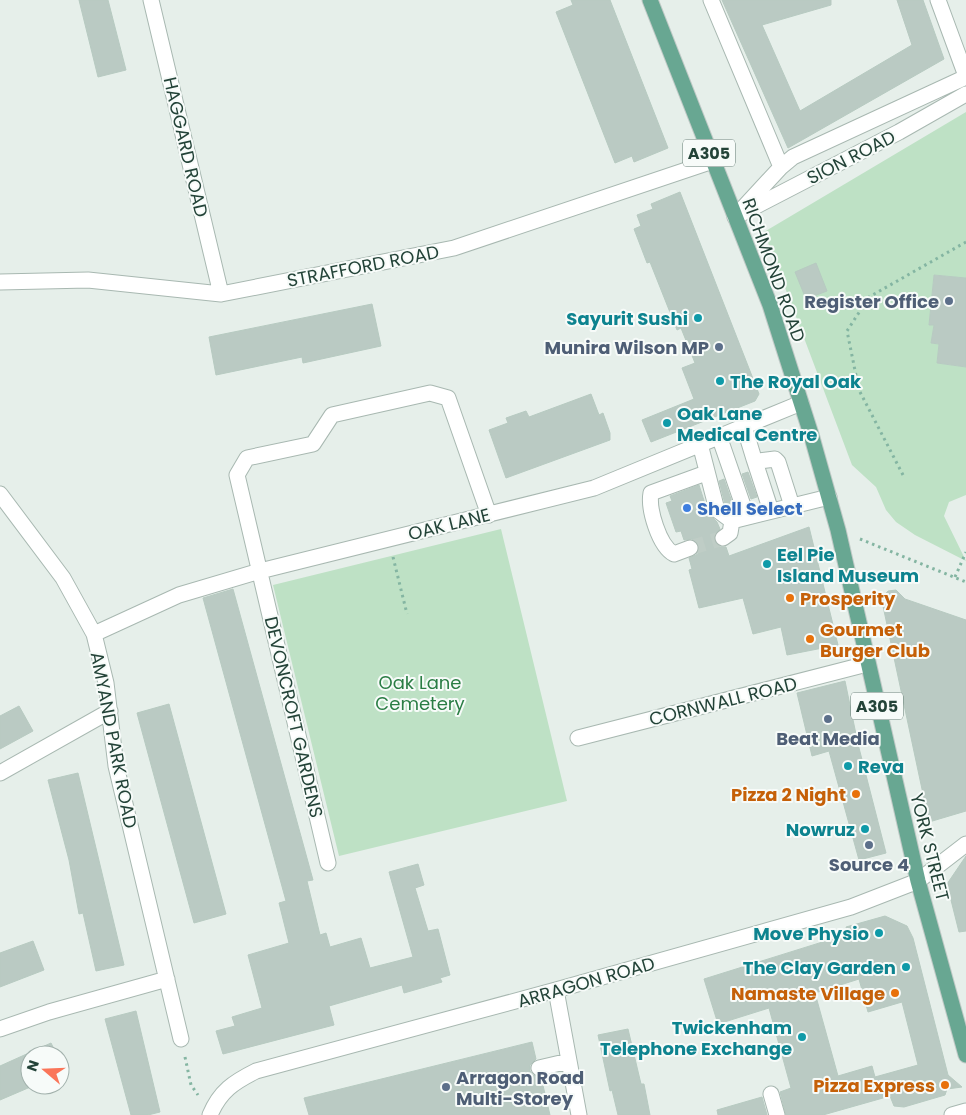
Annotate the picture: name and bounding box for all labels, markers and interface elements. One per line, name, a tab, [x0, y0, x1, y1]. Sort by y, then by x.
street label: HAGGARD ROAD	[158, 74, 214, 220]
street label: SION ROAD	[802, 124, 900, 190]
road number: A305	[683, 140, 735, 167]
street label: RICHMOND ROAD	[736, 195, 812, 345]
street label: STRAFFORD ROAD	[285, 239, 441, 293]
place label: Register Office	[804, 289, 939, 314]
marker: Register Office	[943, 295, 955, 307]
place label: Sayurit Sushi	[566, 306, 688, 331]
marker: Sayurit Sushi	[692, 312, 704, 324]
place label: Munira Wilson MP	[544, 335, 709, 360]
marker: Munira Wilson MP	[713, 341, 725, 353]
place label: The Royal Oak	[730, 369, 862, 394]
marker: The Royal Oak	[714, 375, 726, 387]
place label: Oak Lane Medical Centre	[677, 401, 817, 447]
marker: Oak Lane Medical Centre	[661, 417, 673, 429]
place label: Shell Select	[697, 496, 802, 521]
street label: OAK LANE	[405, 502, 493, 546]
marker: Shell Select	[681, 502, 693, 514]
place label: Eel Pie Island Museum	[777, 542, 919, 588]
marker: Eel Pie Island Museum	[761, 558, 773, 570]
place label: Prosperity	[800, 586, 896, 611]
marker: Prosperity	[784, 592, 796, 604]
street label: DEVONCROFT GARDENS	[259, 614, 329, 820]
place label: Gourmet Burger Club	[820, 617, 930, 663]
marker: Gourmet Burger Club	[804, 633, 816, 645]
street label: AMYAND PARK ROAD	[85, 650, 143, 830]
park label: Oak Lane Cemetery	[375, 670, 465, 716]
street label: CORNWALL ROAD	[646, 671, 800, 731]
road number: A305	[851, 692, 903, 719]
marker: Beat Media	[822, 713, 834, 725]
place label: Beat Media	[776, 726, 880, 751]
place label: Reva	[858, 754, 904, 779]
marker: Reva	[842, 760, 854, 772]
place label: Pizza 2 Night	[731, 782, 846, 807]
marker: Pizza 2 Night	[850, 788, 862, 800]
street label: YORK STREET	[904, 790, 956, 904]
place label: Nowruz	[786, 817, 855, 842]
marker: Nowruz	[859, 823, 871, 835]
marker: Source 4	[863, 839, 875, 851]
place label: Source 4	[829, 852, 909, 877]
place label: Move Physio	[753, 921, 869, 946]
marker: Move Physio	[873, 927, 885, 939]
street label: ARRAGON ROAD	[514, 950, 658, 1014]
place label: The Clay Garden	[743, 955, 896, 980]
marker: The Clay Garden	[900, 961, 912, 973]
place label: Namaste Village	[731, 981, 885, 1006]
marker: Namaste Village	[889, 987, 901, 999]
place label: Twickenham Telephone Exchange	[600, 1015, 792, 1061]
marker: Twickenham Telephone Exchange	[796, 1031, 808, 1043]
north arrow	[20, 1045, 70, 1095]
text: N	[22, 1058, 44, 1074]
place label: Arragon Road Multi-Storey	[456, 1065, 584, 1111]
place label: Pizza Express	[813, 1073, 935, 1098]
marker: Pizza Express	[939, 1079, 951, 1091]
marker: Arragon Road Multi-Storey	[440, 1081, 452, 1093]

